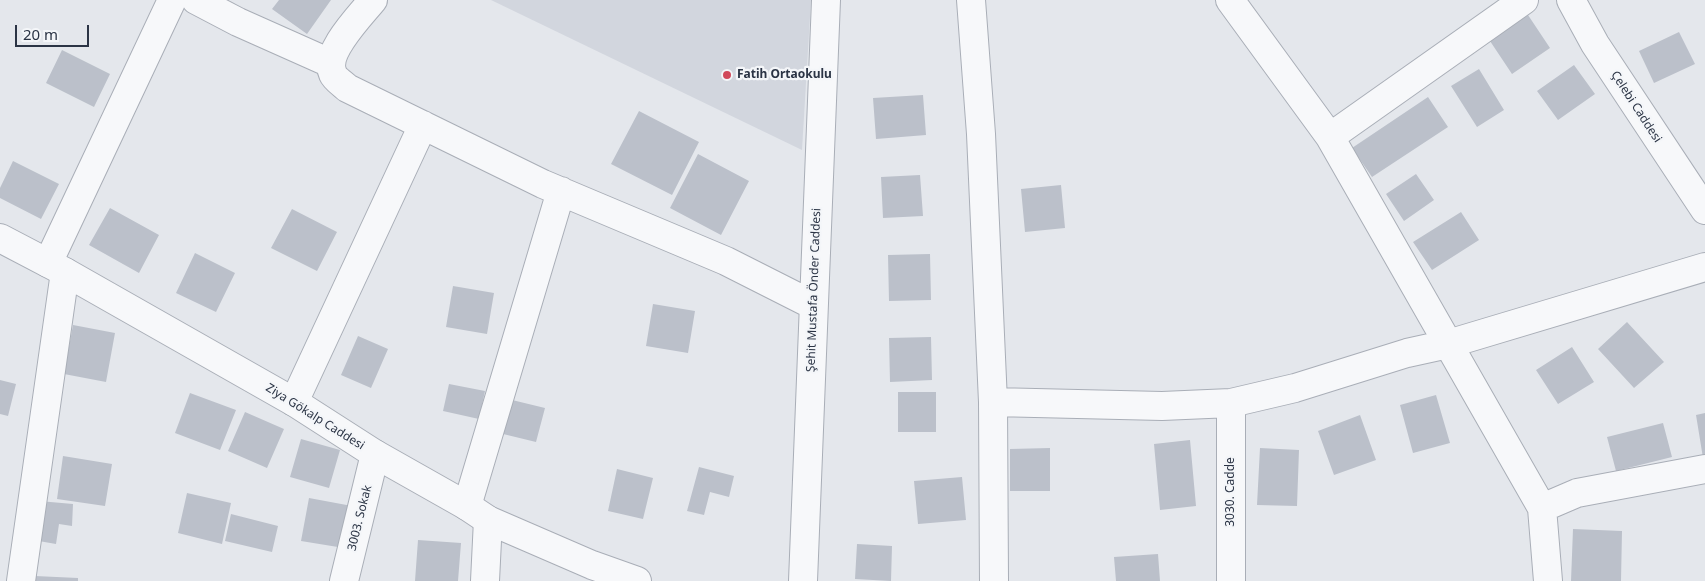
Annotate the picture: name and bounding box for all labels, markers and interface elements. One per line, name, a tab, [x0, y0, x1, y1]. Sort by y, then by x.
scale bar	[18, 15, 91, 47]
text: 20 m	[23, 24, 58, 44]
place label: Fatih Ortaokulu	[737, 68, 832, 82]
street label: Çelebi Caddesi	[1607, 68, 1665, 146]
marker: Fatih Ortaokulu	[721, 69, 733, 81]
street label: Şehit Mustafa Önder Caddesi	[804, 208, 824, 372]
street label: Ziya Gökalp Caddesi	[263, 381, 367, 453]
street label: 3030. Cadde	[1224, 457, 1238, 527]
street label: 3003. Sokak	[345, 484, 375, 552]

